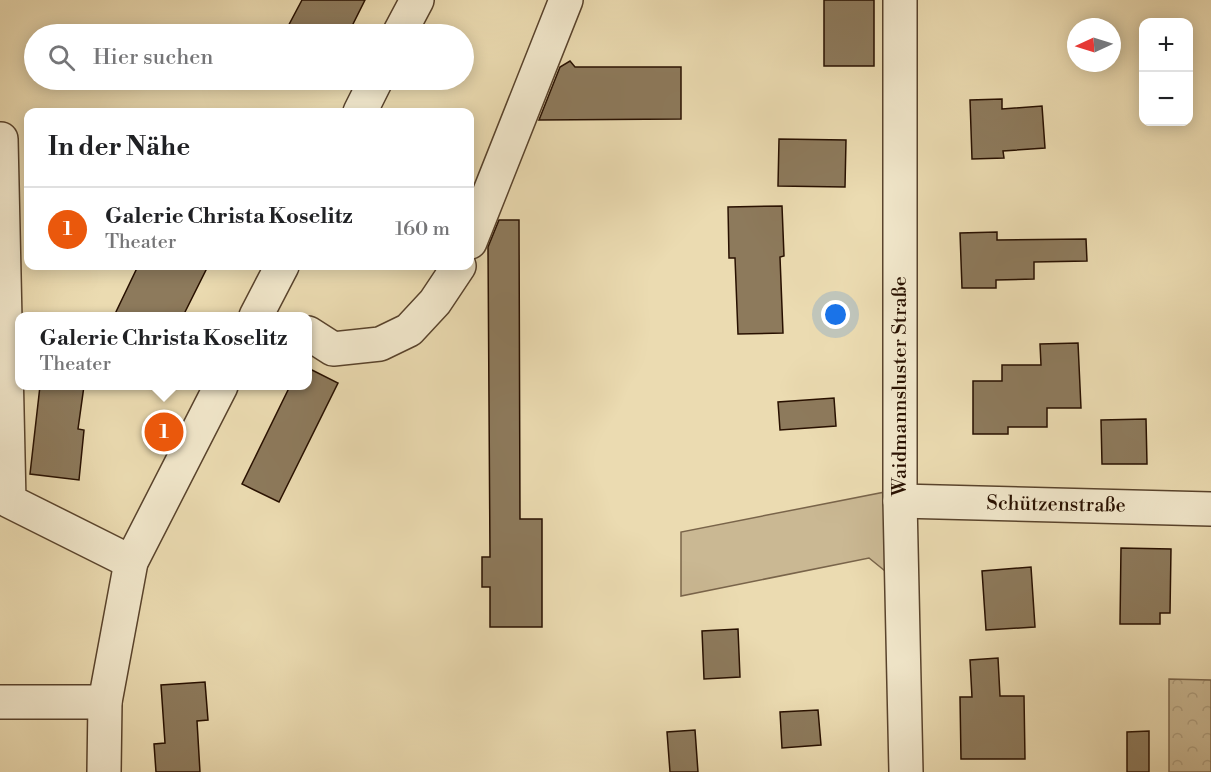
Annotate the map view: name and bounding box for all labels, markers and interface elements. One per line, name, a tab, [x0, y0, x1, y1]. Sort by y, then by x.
north arrow	[1067, 18, 1121, 72]
map controls	[1139, 18, 1193, 126]
button: +	[1139, 18, 1193, 72]
search box	[24, 24, 474, 90]
icon: search	[45, 41, 78, 74]
text: Hier suchen	[93, 44, 213, 71]
button: −	[1139, 72, 1193, 126]
text: In der Nähe	[48, 131, 190, 163]
text: Galerie Christa Koselitz	[105, 203, 353, 230]
text: 1	[63, 217, 72, 242]
text: 160 m	[395, 217, 450, 242]
text: Theater	[105, 230, 177, 255]
street label: Waidmannsluster Straße	[888, 276, 913, 497]
your location	[821, 300, 850, 329]
popup	[15, 312, 312, 390]
text: Galerie Christa Koselitz	[40, 325, 287, 352]
text: Theater	[40, 352, 111, 377]
pin: 1	[144, 410, 184, 454]
street label: Schützenstraße	[986, 491, 1126, 519]

